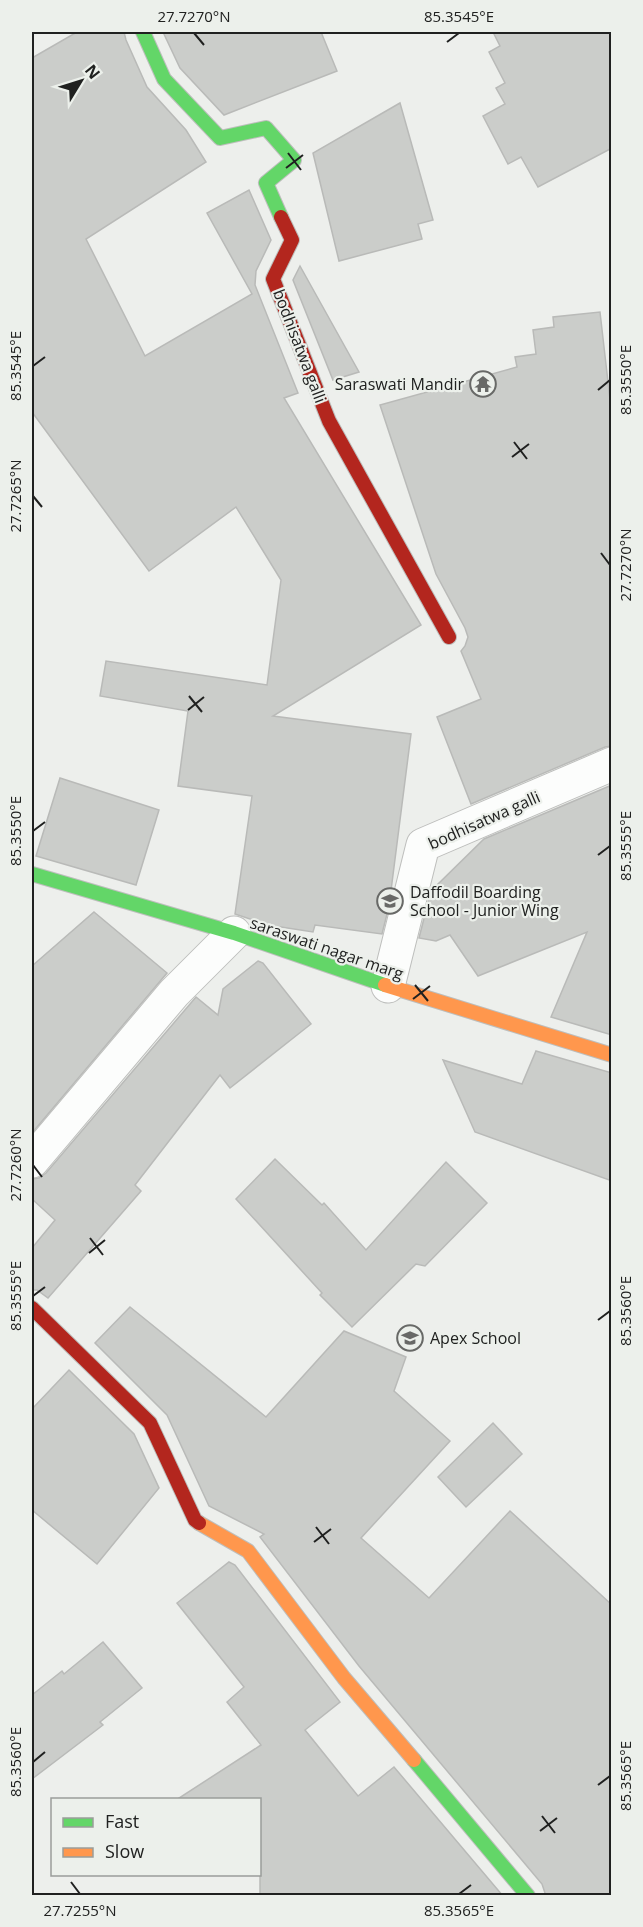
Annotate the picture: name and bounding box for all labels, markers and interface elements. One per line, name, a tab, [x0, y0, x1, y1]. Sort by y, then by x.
text: 27.7270°N	[157, 6, 231, 26]
text: 85.3545°E	[424, 6, 494, 26]
north arrow	[51, 51, 111, 111]
text: N	[80, 60, 105, 84]
street label: bodhisatwa galli	[268, 286, 332, 406]
text: 85.3545°E	[5, 331, 25, 401]
text: 85.3550°E	[615, 345, 635, 415]
temple icon: Saraswati Mandir	[468, 369, 498, 399]
place label: Saraswati Mandir	[335, 373, 464, 395]
text: 27.7265°N	[5, 459, 25, 533]
text: 27.7270°N	[615, 528, 635, 602]
street label: bodhisatwa galli	[425, 785, 543, 855]
text: 85.3550°E	[5, 796, 25, 866]
text: 85.3555°E	[615, 811, 635, 881]
place label: Daffodil Boarding School - Junior Wing	[410, 881, 559, 921]
school or university icon: Daffodil Boarding School - Junior Wing	[375, 886, 405, 916]
street label: saraswati nagar marg	[247, 911, 407, 985]
text: 27.7260°N	[5, 1128, 25, 1202]
text: 85.3555°E	[5, 1261, 25, 1331]
text: 85.3560°E	[615, 1276, 635, 1346]
school or university icon: Apex School	[395, 1323, 425, 1353]
place label: Apex School	[430, 1327, 521, 1349]
text: 85.3560°E	[5, 1727, 25, 1797]
text: 85.3565°E	[615, 1741, 635, 1811]
legend	[51, 1798, 261, 1876]
text: Fast	[105, 1809, 139, 1833]
text: Slow	[105, 1839, 144, 1863]
text: 27.7255°N	[43, 1900, 117, 1920]
text: 85.3565°E	[424, 1900, 494, 1920]

